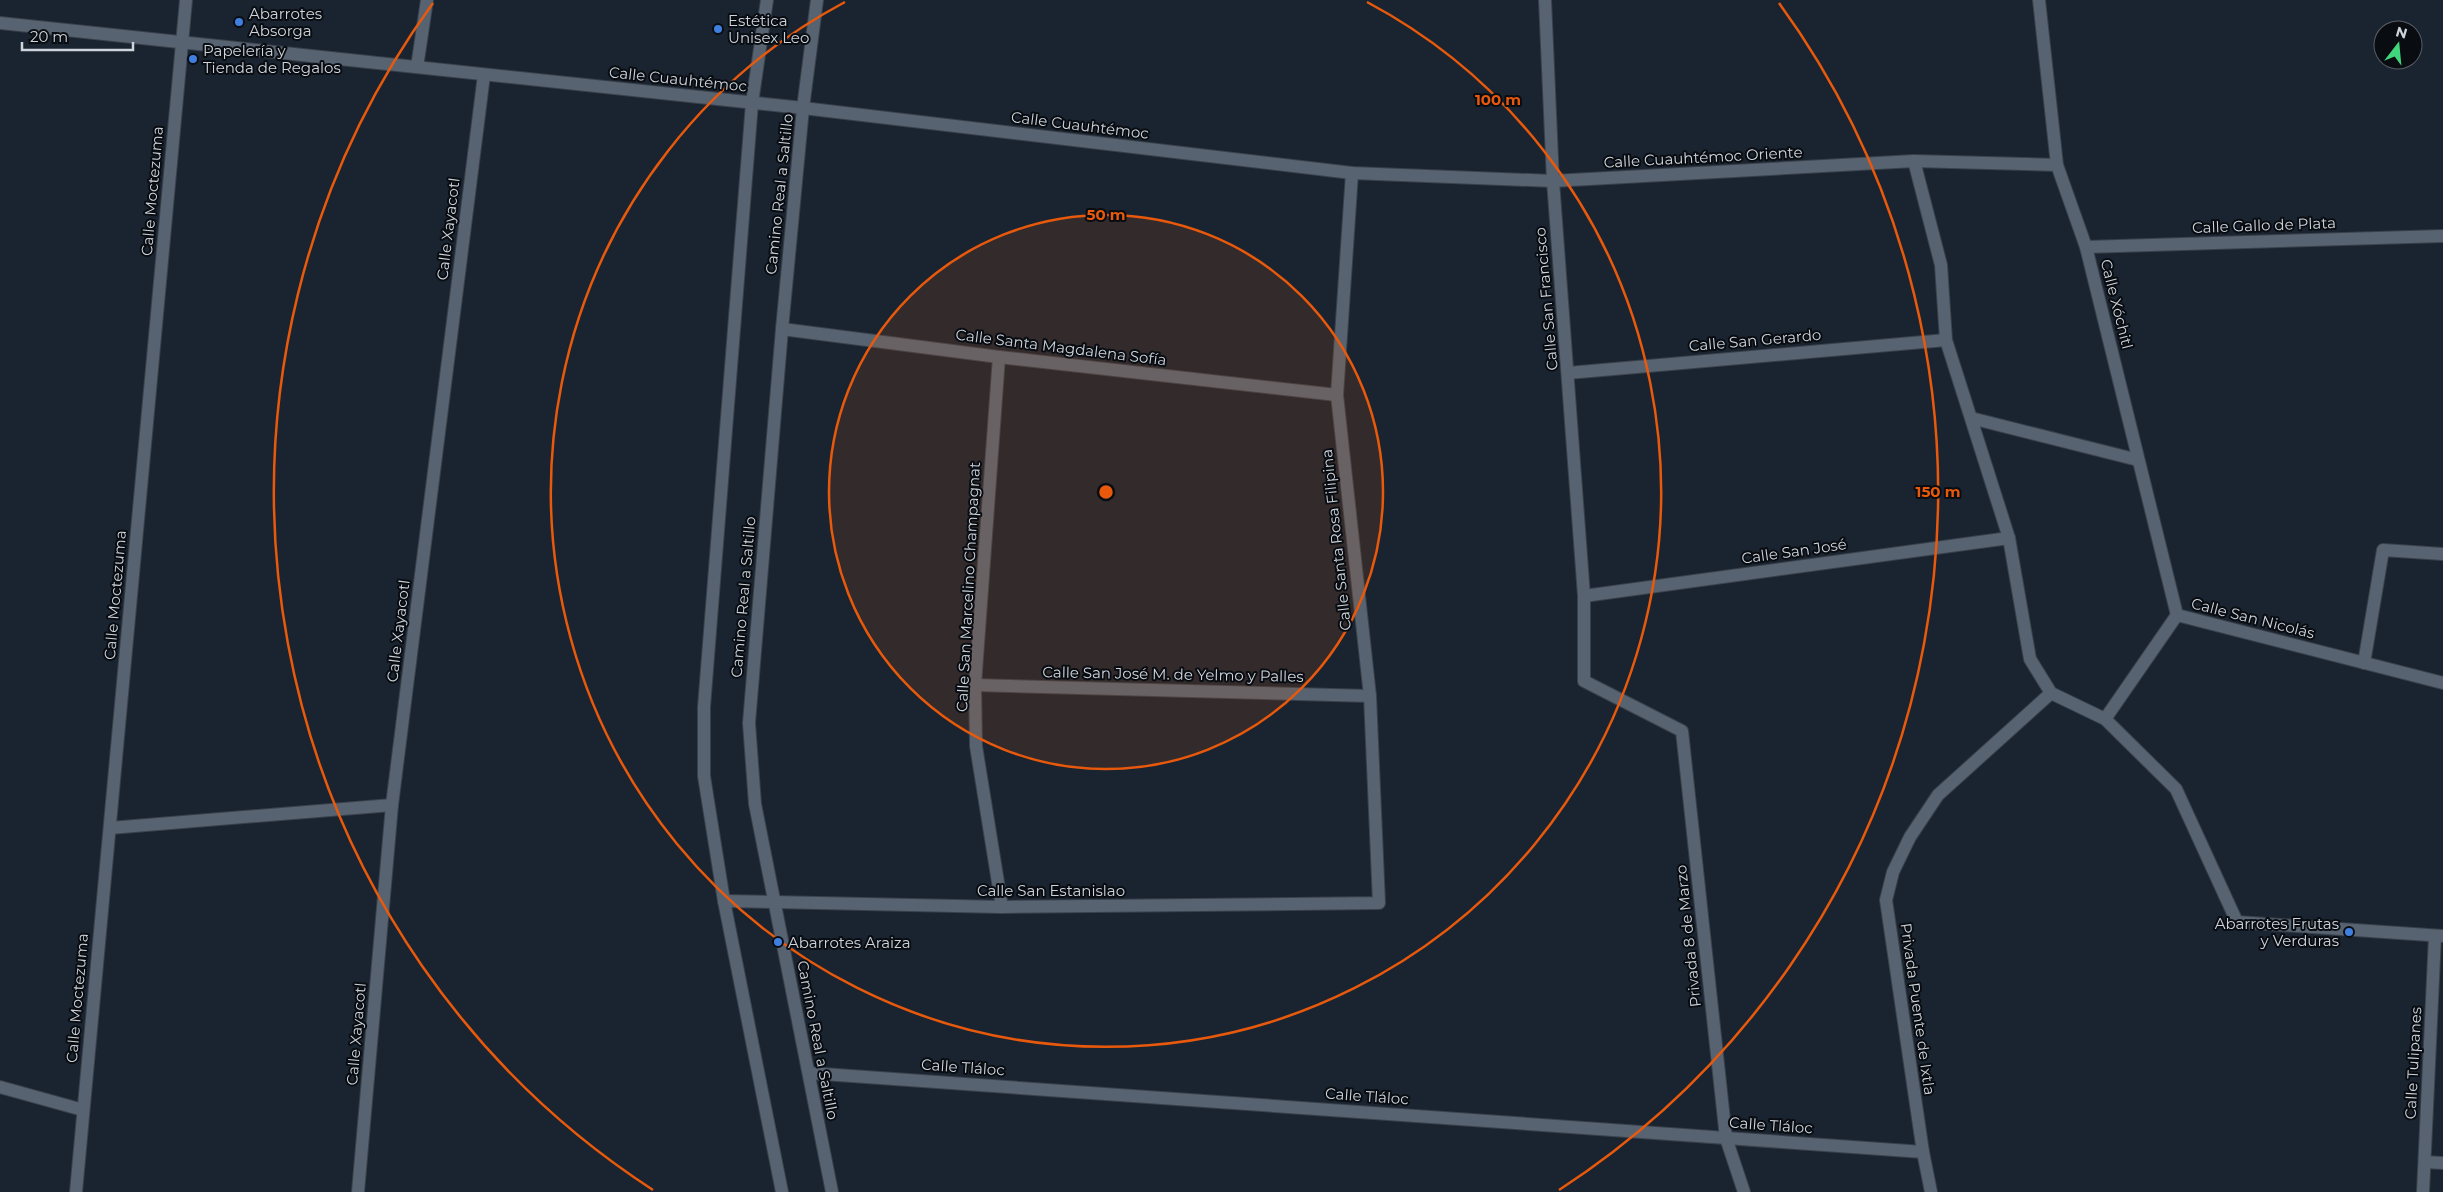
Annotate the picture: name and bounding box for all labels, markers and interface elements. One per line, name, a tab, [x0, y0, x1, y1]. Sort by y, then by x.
place label: Abarrotes Absorga	[249, 4, 322, 40]
place label: Estética Unisex Leo	[728, 11, 809, 47]
marker: Abarrotes Absorga	[233, 16, 245, 28]
scale bar	[22, 20, 134, 52]
north arrow	[2373, 20, 2423, 70]
text: N	[2394, 22, 2410, 43]
marker: Estética Unisex Leo	[712, 23, 724, 35]
text: 20 m	[30, 27, 68, 46]
place label: Papelería y Tienda de Regalos	[203, 41, 341, 77]
marker: Papelería y Tienda de Regalos	[187, 53, 199, 65]
street label: Calle Cuauhtémoc	[608, 62, 748, 96]
text: 100 m	[1475, 90, 1521, 109]
street label: Calle Cuauhtémoc	[1010, 107, 1150, 143]
street label: Camino Real a Saltillo	[761, 113, 797, 275]
street label: Calle Moctezuma	[137, 125, 167, 257]
street label: Calle Cuauhtémoc Oriente	[1603, 142, 1803, 172]
street label: Calle Xayacotl	[432, 177, 464, 281]
text: 50 m	[1086, 205, 1126, 224]
street label: Calle Gallo de Plata	[2192, 213, 2336, 237]
street label: Calle San Francisco	[1530, 227, 1562, 371]
street label: Calle Xóchitl	[2097, 257, 2137, 351]
street label: Calle Santa Magdalena Sofía	[954, 325, 1168, 369]
street label: Calle San Gerardo	[1688, 325, 1822, 355]
street label: Calle Santa Rosa Filipina	[1317, 448, 1355, 632]
street label: Calle San Marcelino Champagnat	[952, 461, 984, 713]
text: 150 m	[1916, 482, 1960, 501]
centre of rings	[1097, 483, 1115, 501]
street label: Camino Real a Saltillo	[726, 516, 760, 678]
street label: Calle Moctezuma	[100, 529, 130, 661]
street label: Calle San José	[1740, 534, 1848, 568]
street label: Calle Xayacotl	[382, 579, 414, 683]
street label: Calle San Nicolás	[2189, 593, 2317, 643]
street label: Calle San José M. de Yelmo y Palles	[1042, 662, 1304, 686]
street label: Privada 8 de Marzo	[1671, 864, 1705, 1008]
street label: Calle San Estanislao	[977, 881, 1125, 900]
place label: Abarrotes Frutas y Verduras	[2215, 914, 2339, 950]
street label: Privada Puente de Ixtla	[1897, 922, 1939, 1096]
marker: Abarrotes Frutas y Verduras	[2343, 926, 2355, 938]
street label: Calle Moctezuma	[62, 932, 92, 1064]
place label: Abarrotes Araiza	[788, 933, 911, 952]
marker: Abarrotes Araiza	[772, 936, 784, 948]
street label: Camino Real a Saltillo	[793, 959, 843, 1121]
street label: Calle Xayacotl	[342, 982, 370, 1086]
street label: Calle Tulipanes	[2401, 1006, 2425, 1120]
street label: Calle Tláloc	[921, 1055, 1005, 1079]
street label: Calle Tláloc	[1325, 1084, 1409, 1108]
street label: Calle Tláloc	[1729, 1113, 1813, 1137]

